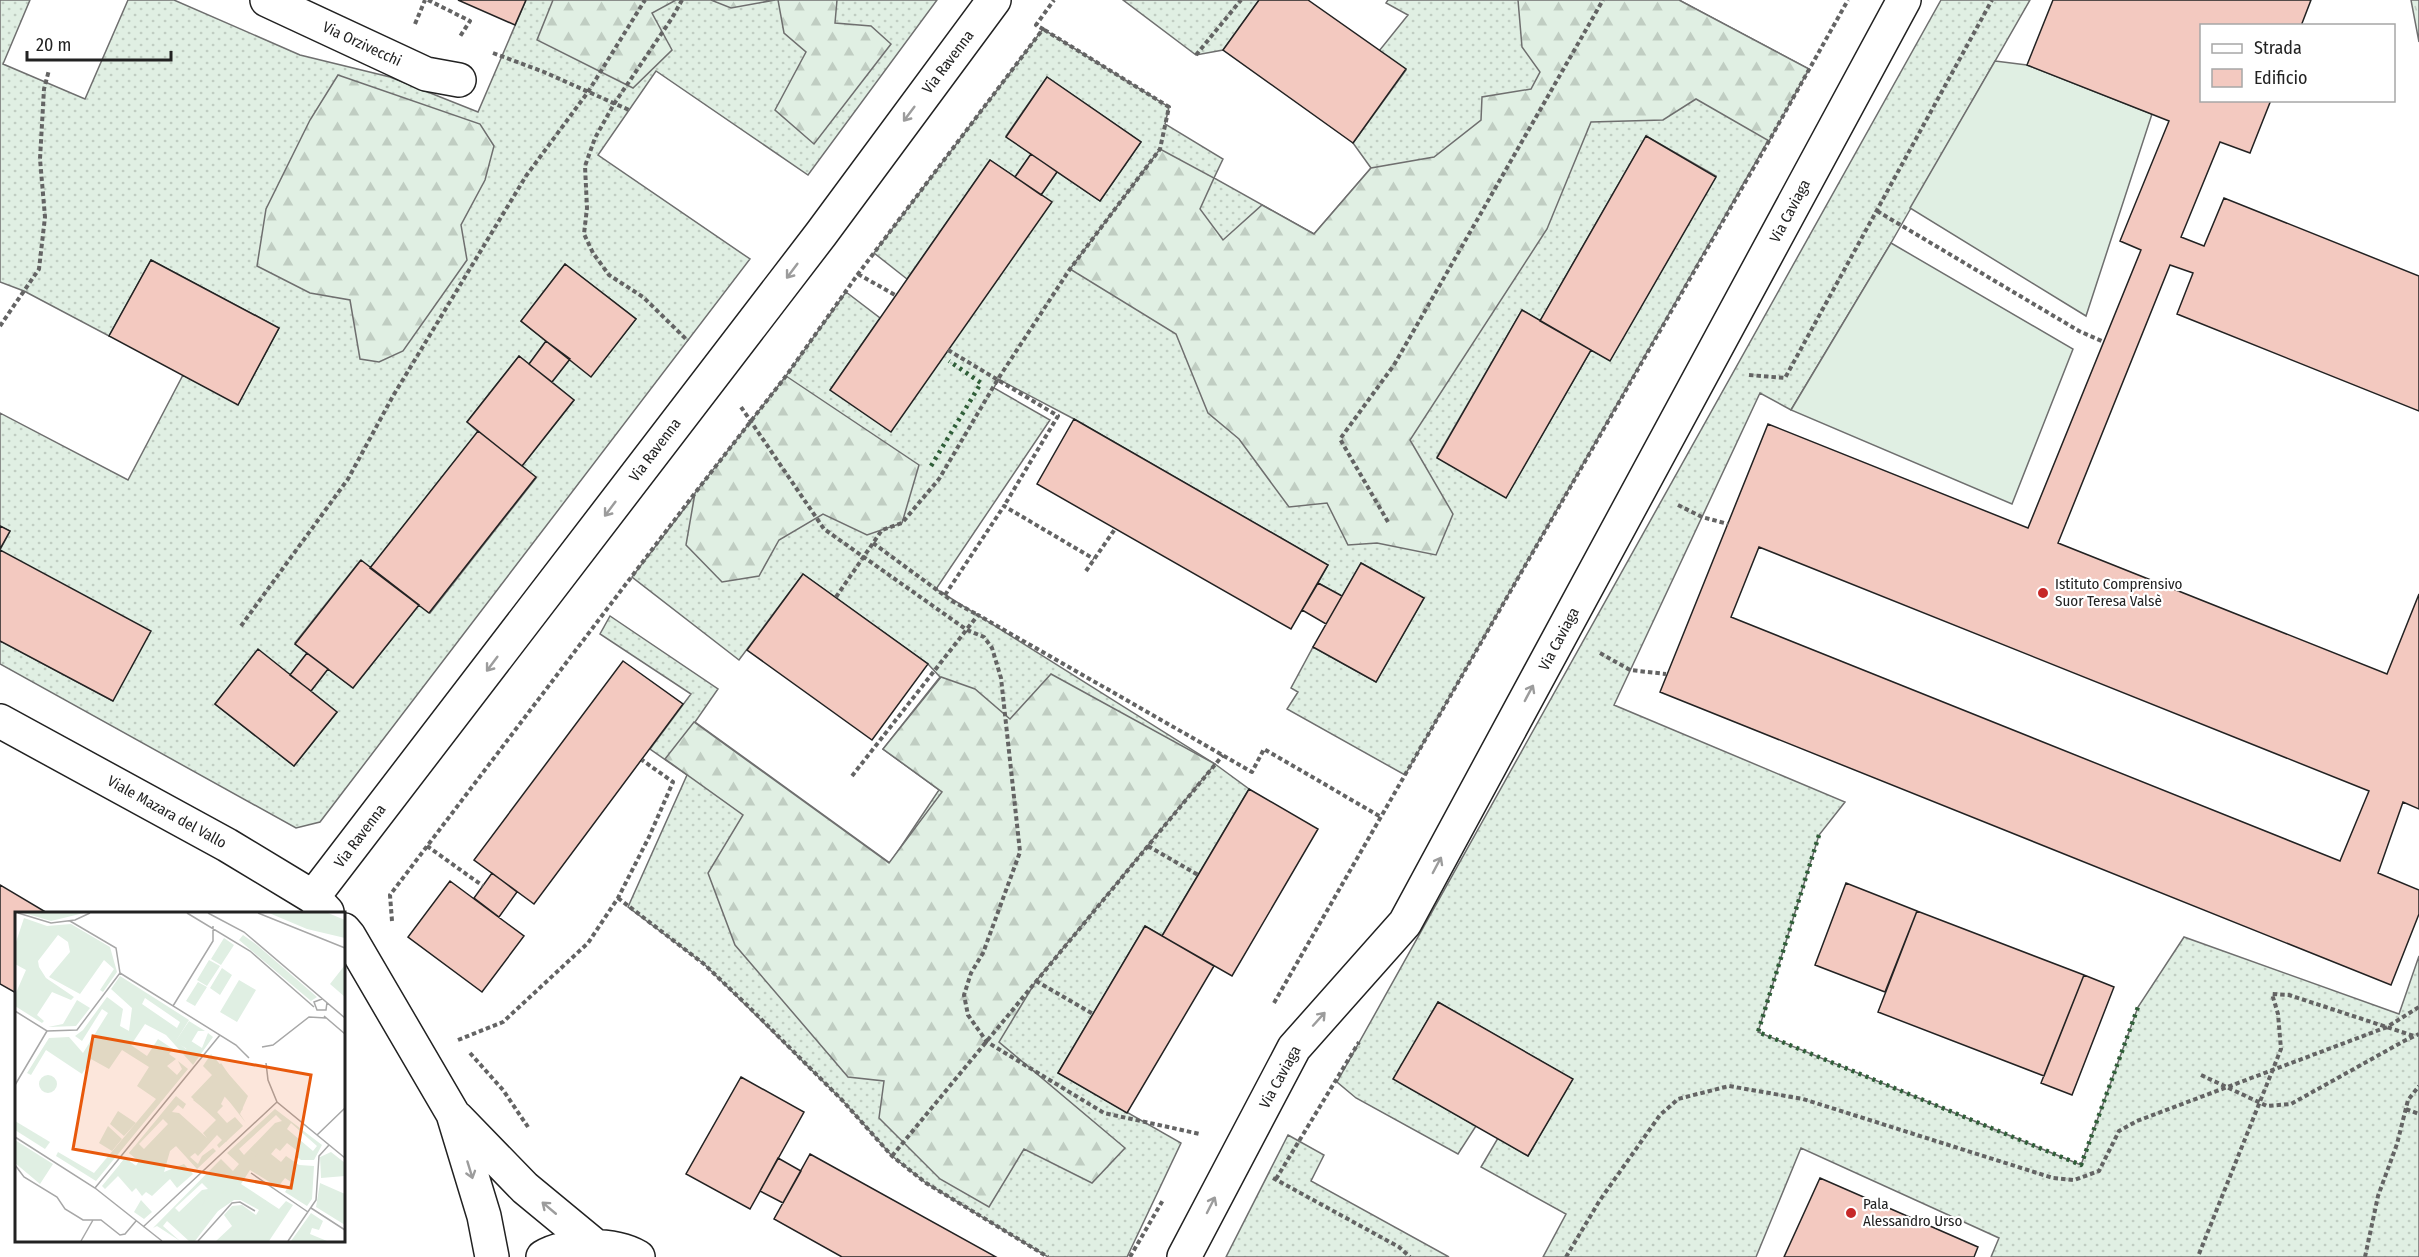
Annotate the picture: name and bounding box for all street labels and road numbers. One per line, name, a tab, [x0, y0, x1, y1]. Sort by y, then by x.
street label: Via Orzivecchi	[320, 18, 404, 70]
street label: Via Ravenna	[918, 27, 978, 97]
street label: Via Caviaga	[1766, 176, 1814, 246]
street label: Via Ravenna	[625, 415, 685, 485]
street label: Via Caviaga	[1535, 604, 1583, 674]
street label: Viale Mazara del Vallo	[104, 772, 230, 852]
street label: Via Ravenna	[330, 801, 390, 871]
street label: Via Caviaga	[1255, 1043, 1305, 1111]

